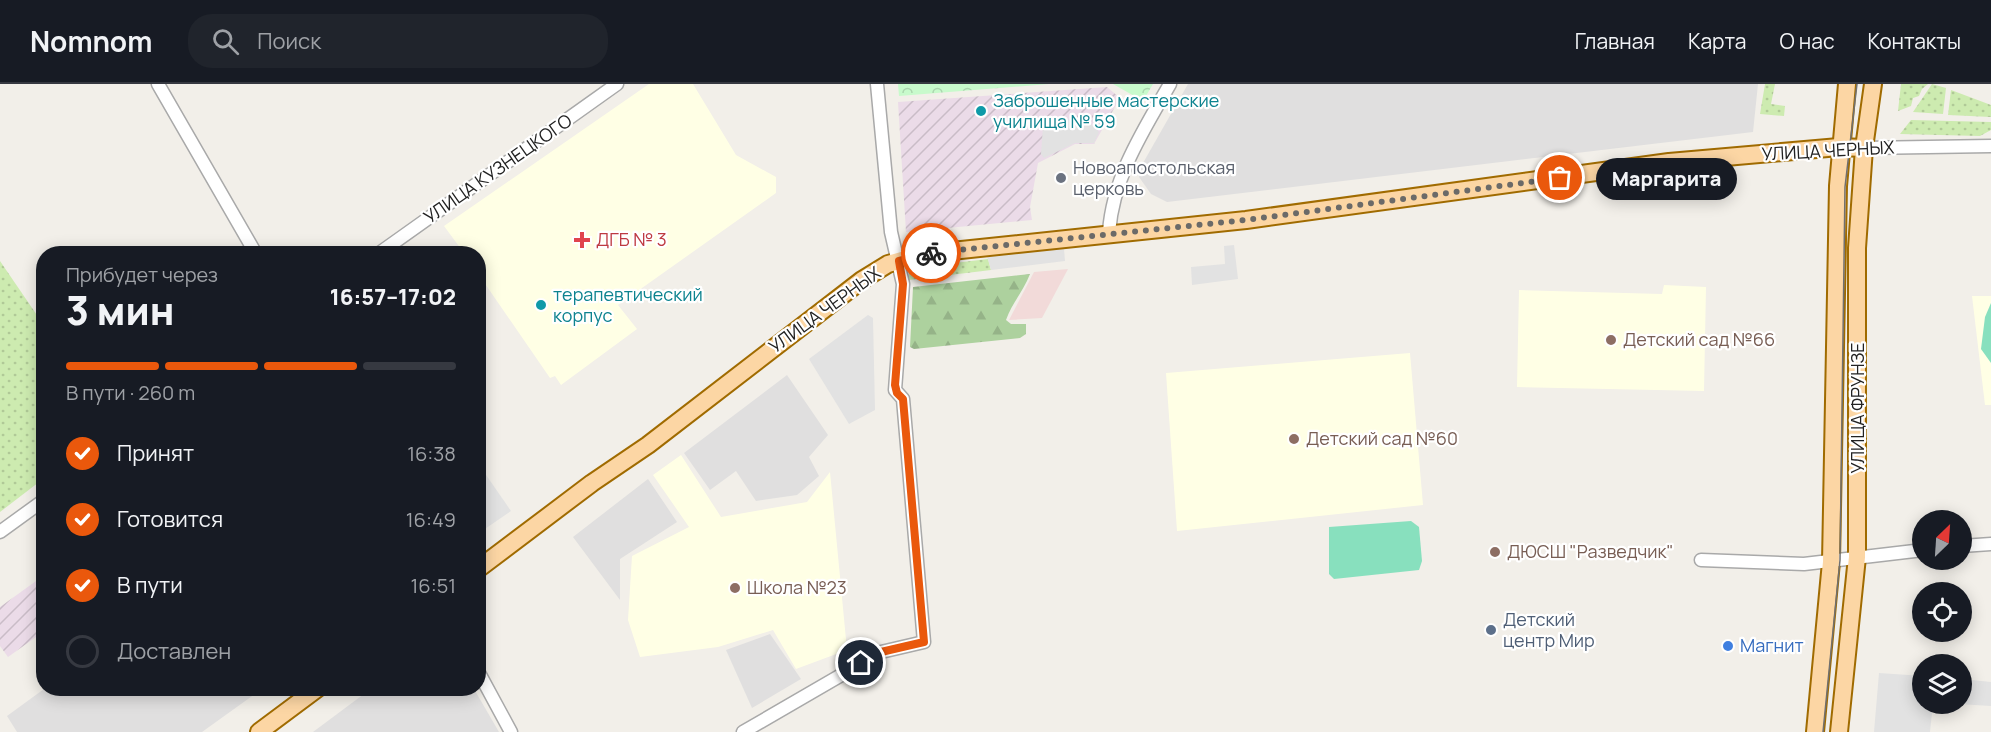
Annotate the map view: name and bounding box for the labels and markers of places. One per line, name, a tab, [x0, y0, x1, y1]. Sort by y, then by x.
place label: Заброшенные мастерские училища № 59	[993, 88, 1219, 133]
marker: Заброшенные мастерские училища № 59	[974, 104, 988, 118]
pin	[1534, 152, 1585, 203]
place label: Новоапостольская церковь	[1073, 155, 1235, 200]
callout: Маргарита	[1596, 157, 1737, 199]
marker: Новоапостольская церковь	[1054, 171, 1068, 185]
place label: ДГБ № 3	[596, 227, 667, 251]
marker: ДГБ № 3	[573, 231, 591, 249]
place label: терапевтический корпус	[553, 282, 703, 327]
marker: терапевтический корпус	[534, 298, 548, 312]
place label: Детский сад №66	[1623, 327, 1775, 351]
marker: Детский сад №66	[1604, 333, 1618, 347]
place label: Детский сад №60	[1306, 426, 1458, 450]
marker: Детский сад №60	[1287, 432, 1301, 446]
place label: ДЮСШ "Разведчик"	[1507, 539, 1674, 563]
marker: ДЮСШ "Разведчик"	[1488, 545, 1502, 559]
place label: Школа №23	[747, 575, 847, 599]
marker: Школа №23	[728, 581, 742, 595]
place label: Детский центр Мир	[1503, 607, 1595, 652]
marker: Детский центр Мир	[1484, 623, 1498, 637]
place label: Магнит	[1740, 633, 1804, 657]
pin	[835, 637, 886, 688]
marker: Магнит	[1721, 639, 1735, 653]

